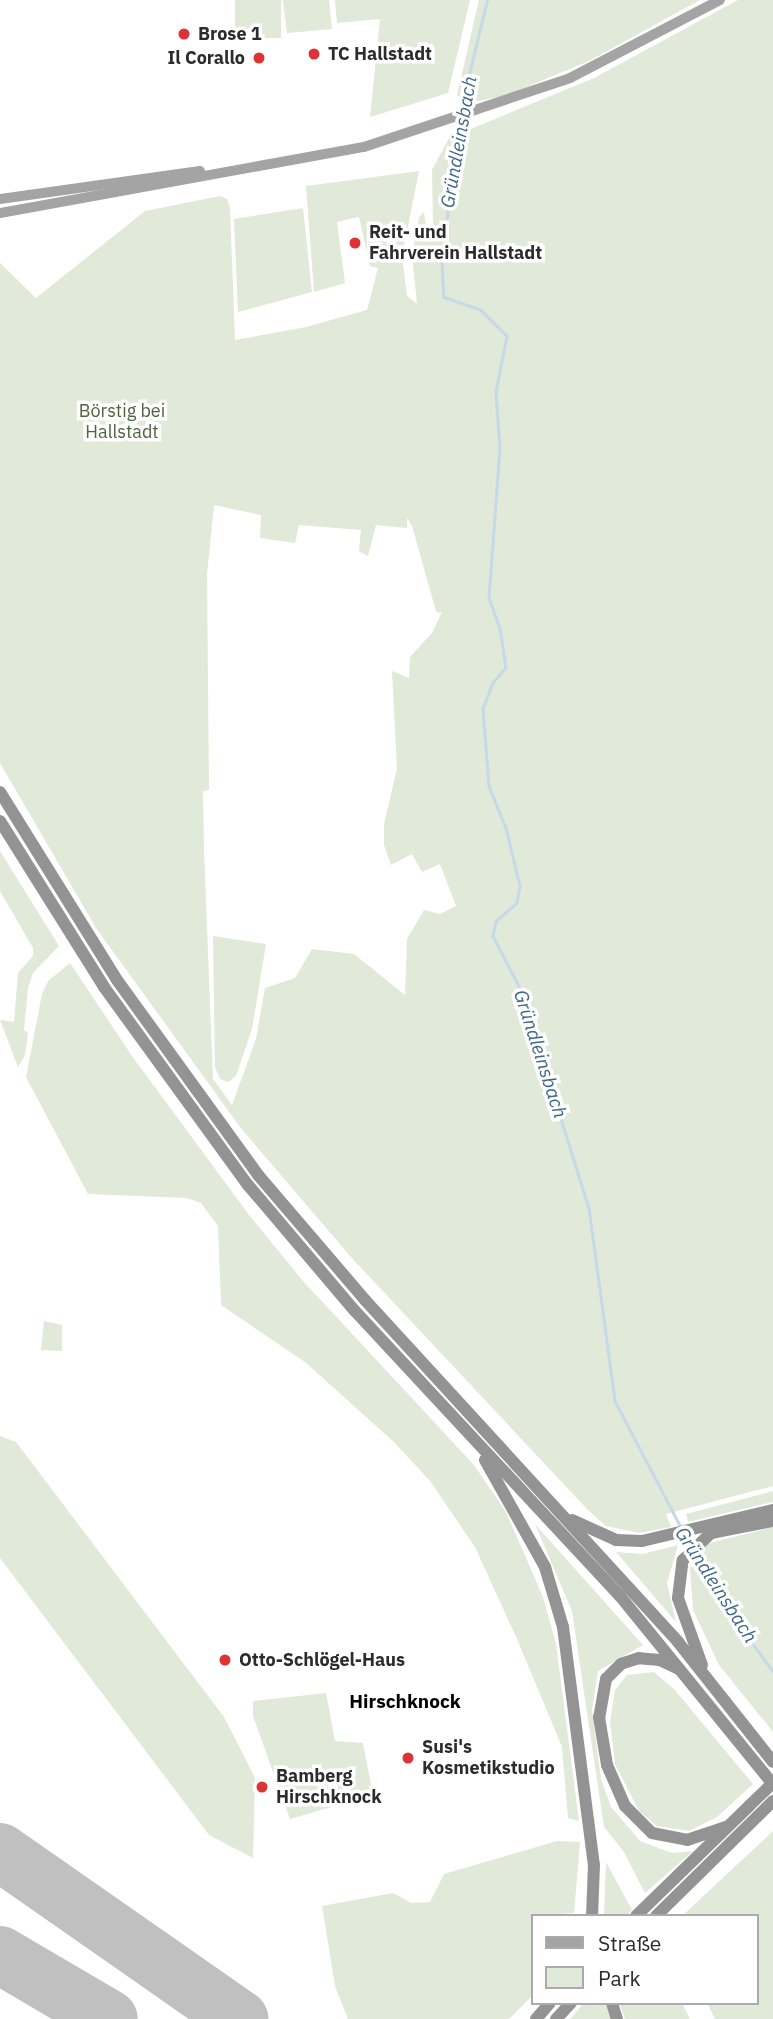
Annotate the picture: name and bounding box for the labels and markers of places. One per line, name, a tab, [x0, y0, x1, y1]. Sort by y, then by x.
place label: Brose 1	[198, 23, 262, 45]
marker: Brose 1	[176, 26, 192, 42]
place label: TC Hallstadt	[328, 43, 432, 65]
marker: TC Hallstadt	[306, 46, 322, 62]
place label: Il Corallo	[167, 47, 245, 69]
marker: Il Corallo	[251, 50, 267, 66]
place label: Reit- und Fahrverein Hallstadt	[369, 222, 542, 264]
marker: Reit- und Fahrverein Hallstadt	[347, 235, 363, 251]
place label: Otto-Schlögel-Haus	[239, 1649, 405, 1671]
marker: Otto-Schlögel-Haus	[217, 1652, 233, 1668]
place label: Susi's Kosmetikstudio	[422, 1737, 555, 1780]
marker: Susi's Kosmetikstudio	[400, 1750, 416, 1766]
place label: Bamberg Hirschknock	[276, 1766, 382, 1809]
marker: Bamberg Hirschknock	[254, 1779, 270, 1795]

